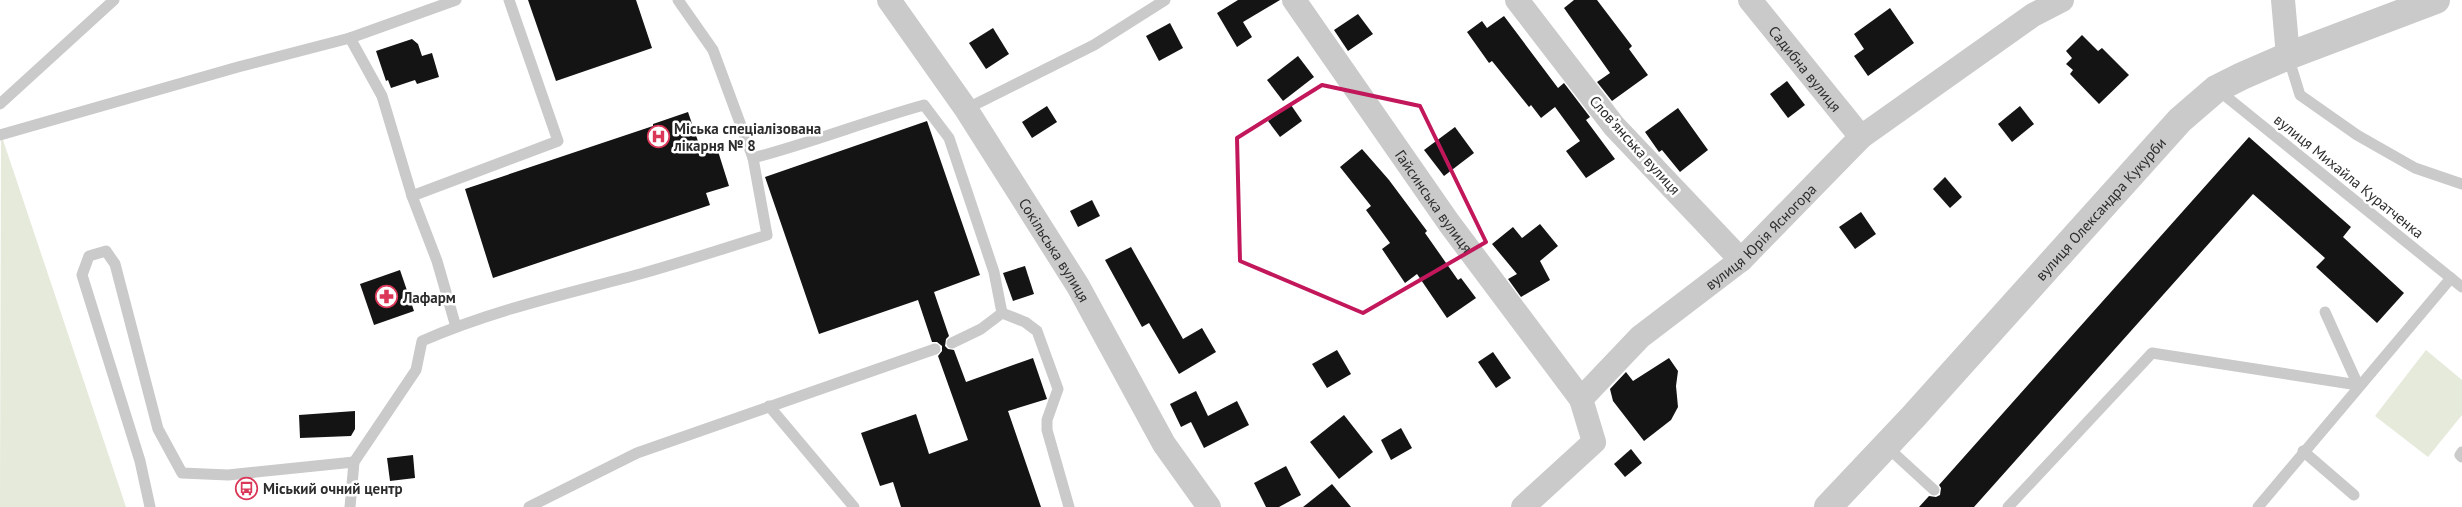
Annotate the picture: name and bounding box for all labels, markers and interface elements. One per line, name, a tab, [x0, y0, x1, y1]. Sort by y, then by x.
street label: Садибна вулиця	[1765, 21, 1846, 115]
street label: Словʼянська вулиця	[1585, 91, 1685, 199]
street label: вулиця Михайла Куратченка	[2270, 110, 2428, 242]
place label: Міська спеціалізована лікарня № 8	[673, 119, 821, 155]
hospital icon: Міська спеціалізована лікарня № 8	[646, 125, 670, 149]
street label: вулиця Олександра Кукурби	[2031, 133, 2170, 284]
street label: Гайсинська вулиця	[1391, 146, 1477, 256]
street label: вулиця Юрія Ясногора	[1701, 179, 1820, 294]
street label: Сокільська вулиця	[1015, 194, 1094, 305]
pharmacy icon: Лафарм	[375, 285, 399, 309]
place label: Лафарм	[402, 288, 456, 307]
bus stop icon: Міський очний центр	[235, 476, 259, 500]
place label: Міський очний центр	[263, 479, 403, 498]

